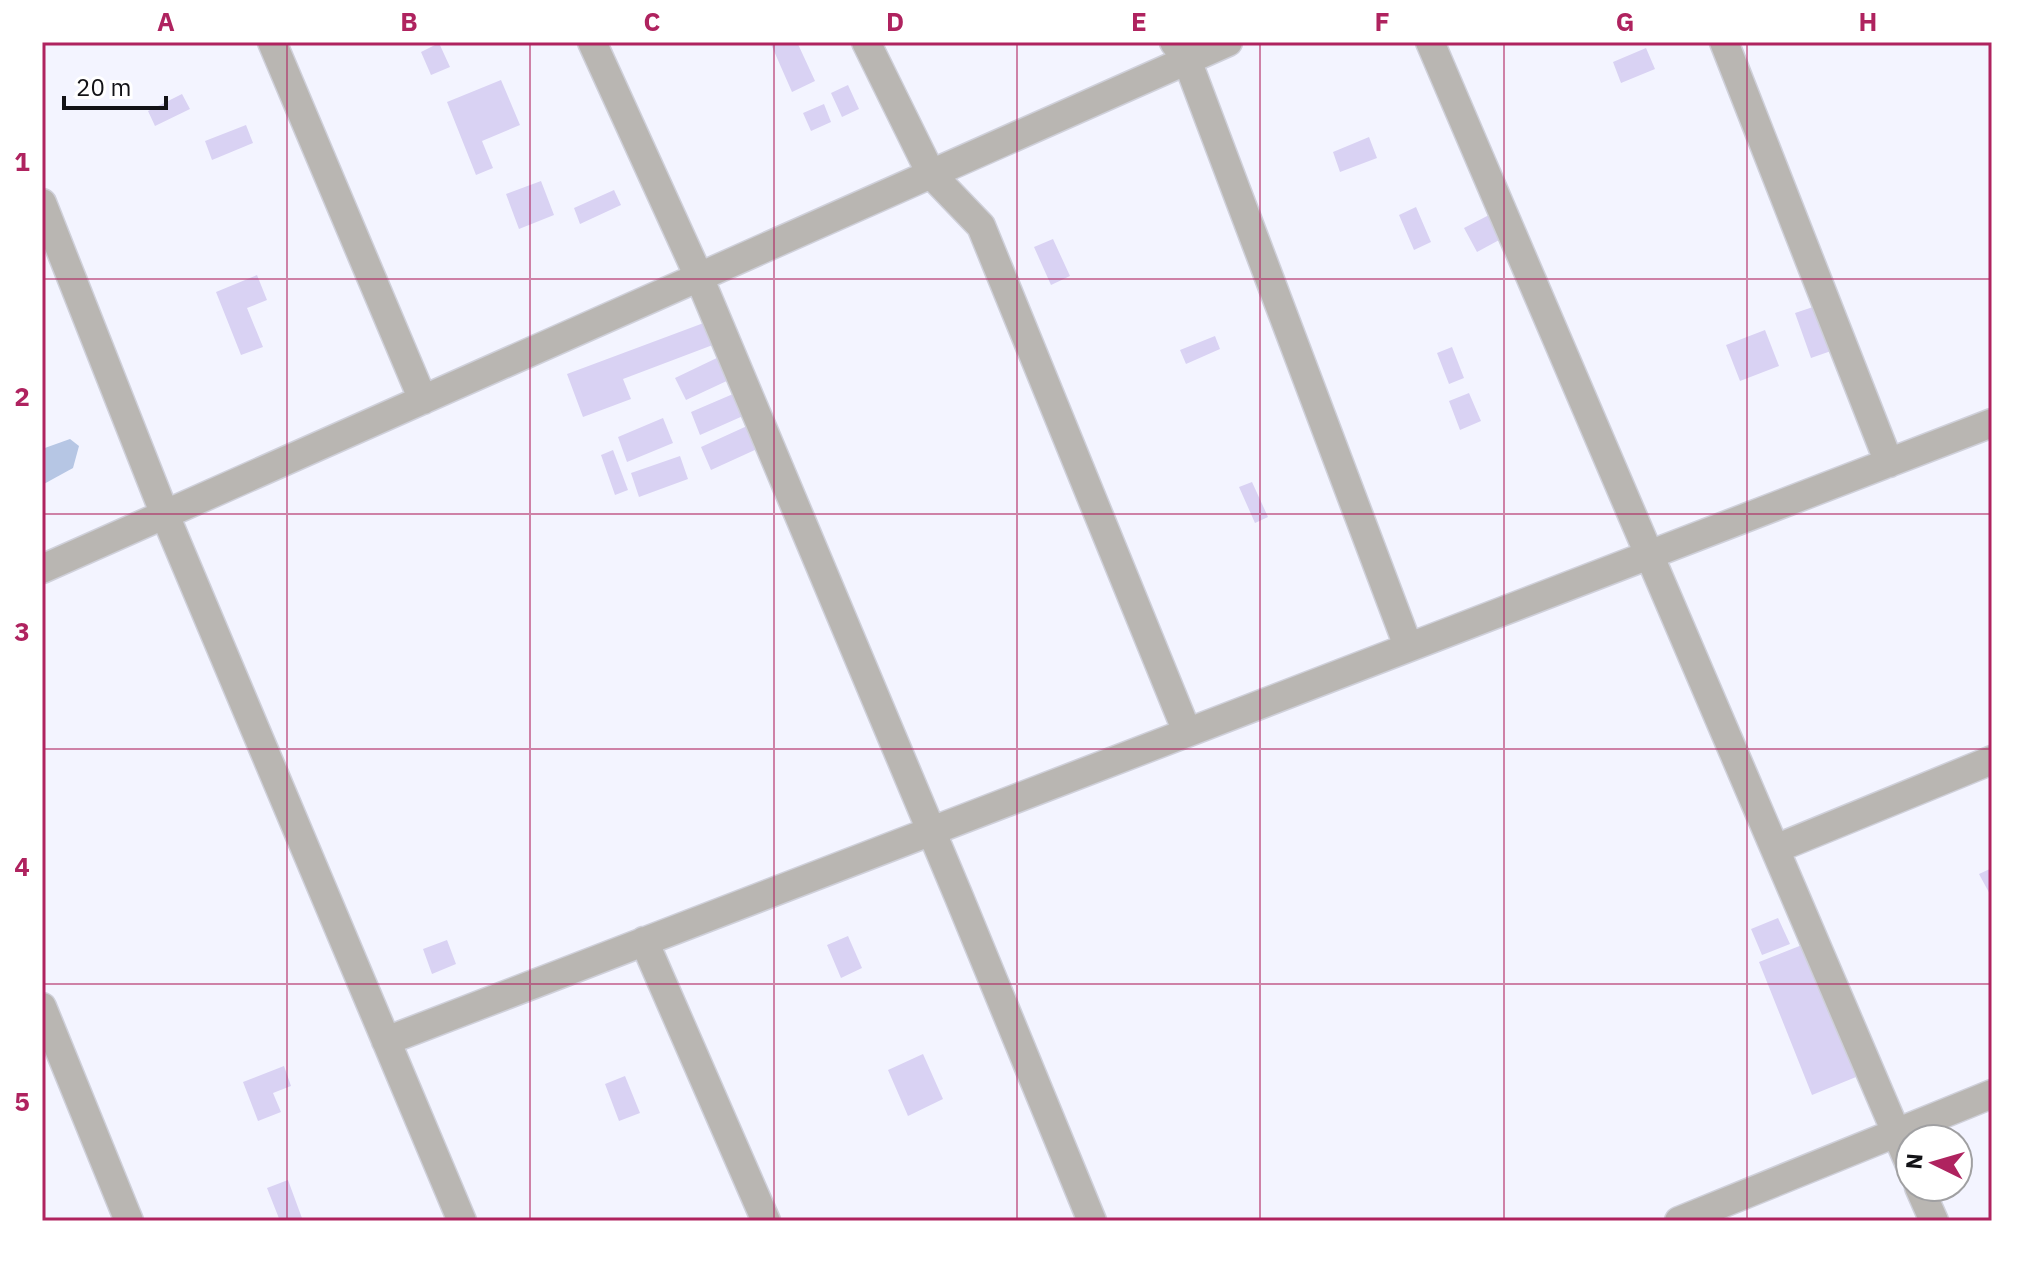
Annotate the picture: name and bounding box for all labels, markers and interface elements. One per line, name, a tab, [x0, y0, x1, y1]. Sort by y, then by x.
text: A	[157, 4, 175, 38]
text: B	[400, 4, 418, 38]
text: C	[644, 4, 661, 38]
text: D	[886, 4, 904, 38]
text: E	[1131, 4, 1147, 38]
text: F	[1374, 4, 1390, 38]
text: G	[1616, 4, 1634, 38]
text: H	[1859, 4, 1877, 38]
scale bar	[64, 60, 166, 110]
text: 20 m	[76, 71, 131, 103]
text: 1	[14, 144, 30, 178]
text: 2	[14, 379, 30, 413]
text: 3	[14, 614, 30, 648]
text: 4	[14, 849, 30, 883]
text: 5	[14, 1084, 30, 1118]
north arrow	[1894, 1123, 1974, 1203]
text: N	[1898, 1152, 1929, 1170]

